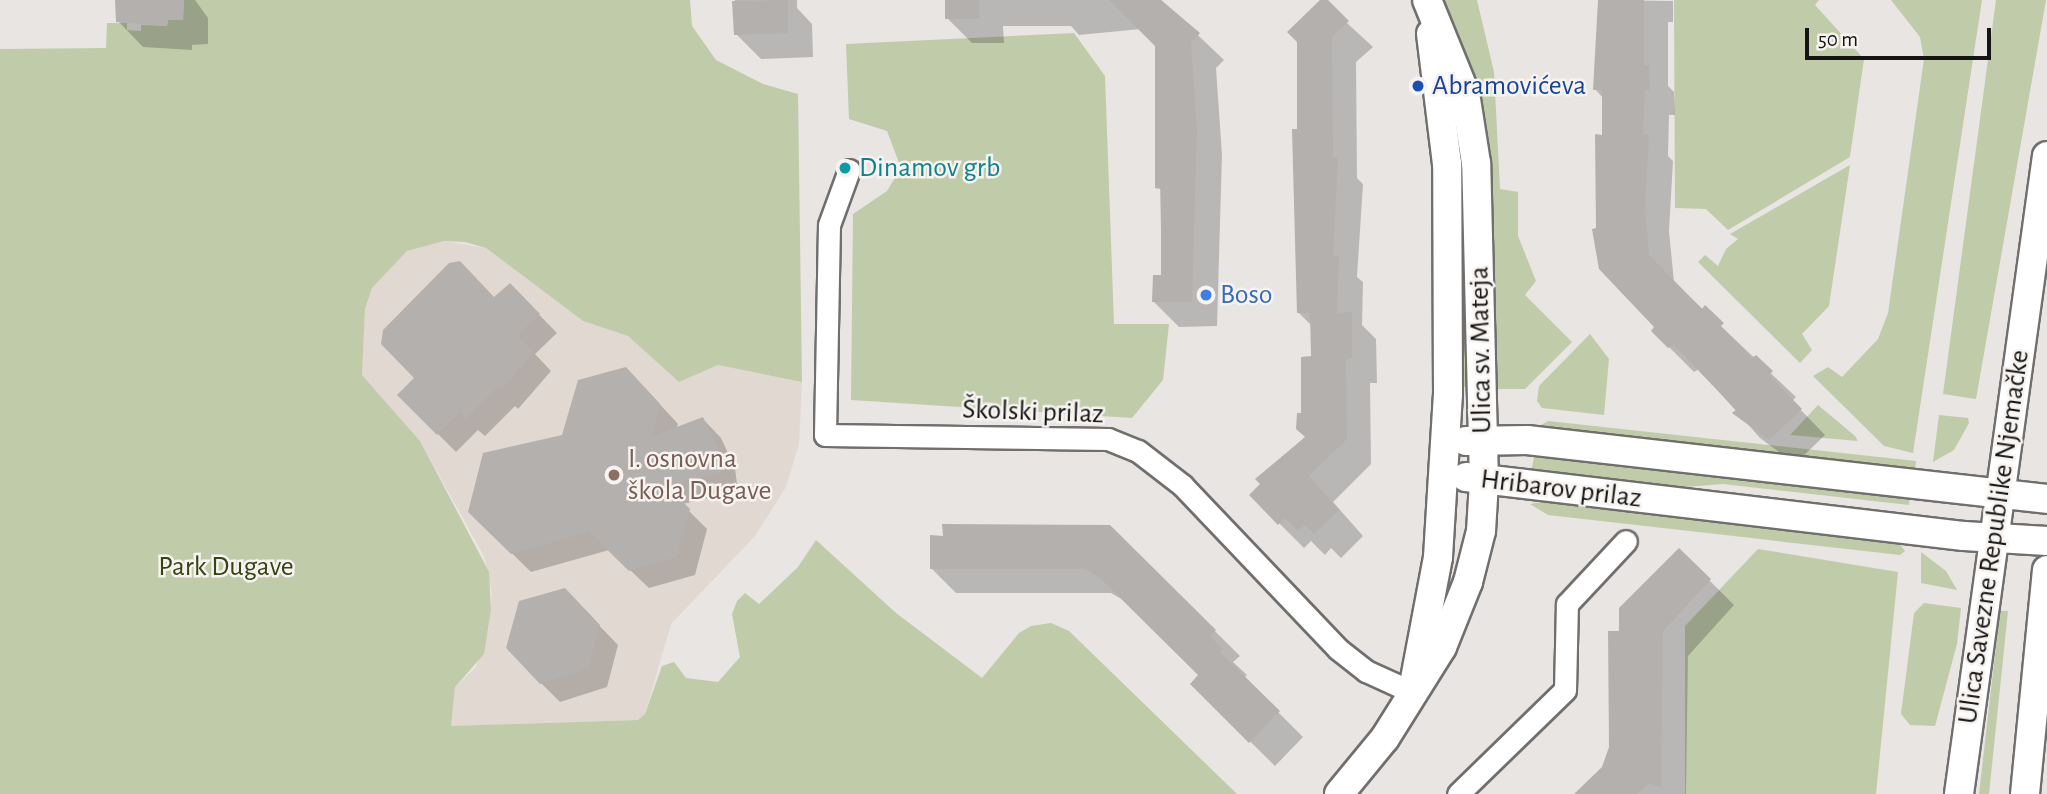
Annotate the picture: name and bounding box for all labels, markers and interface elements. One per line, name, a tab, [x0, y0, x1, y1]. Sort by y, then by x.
scale bar	[1809, 14, 1994, 58]
text: 50 m	[1818, 29, 1858, 50]
place label: Abramovićeva	[1432, 69, 1586, 103]
marker: Abramovićeva	[1410, 78, 1426, 94]
place label: Dinamov grb	[859, 151, 1000, 185]
marker: Dinamov grb	[837, 160, 853, 176]
street label: Ulica sv. Mateja	[1463, 266, 1499, 434]
place label: Boso	[1220, 278, 1273, 312]
marker: Boso	[1198, 287, 1214, 303]
street label: Ulica Savezne Republike Njemačke	[1951, 348, 2037, 726]
street label: Školski prilaz	[962, 393, 1104, 431]
place label: I. osnovna škola Dugave	[628, 442, 771, 508]
street label: Hribarov prilaz	[1479, 462, 1643, 516]
marker: I. osnovna škola Dugave	[606, 467, 622, 483]
park label: Park Dugave	[158, 550, 294, 584]

